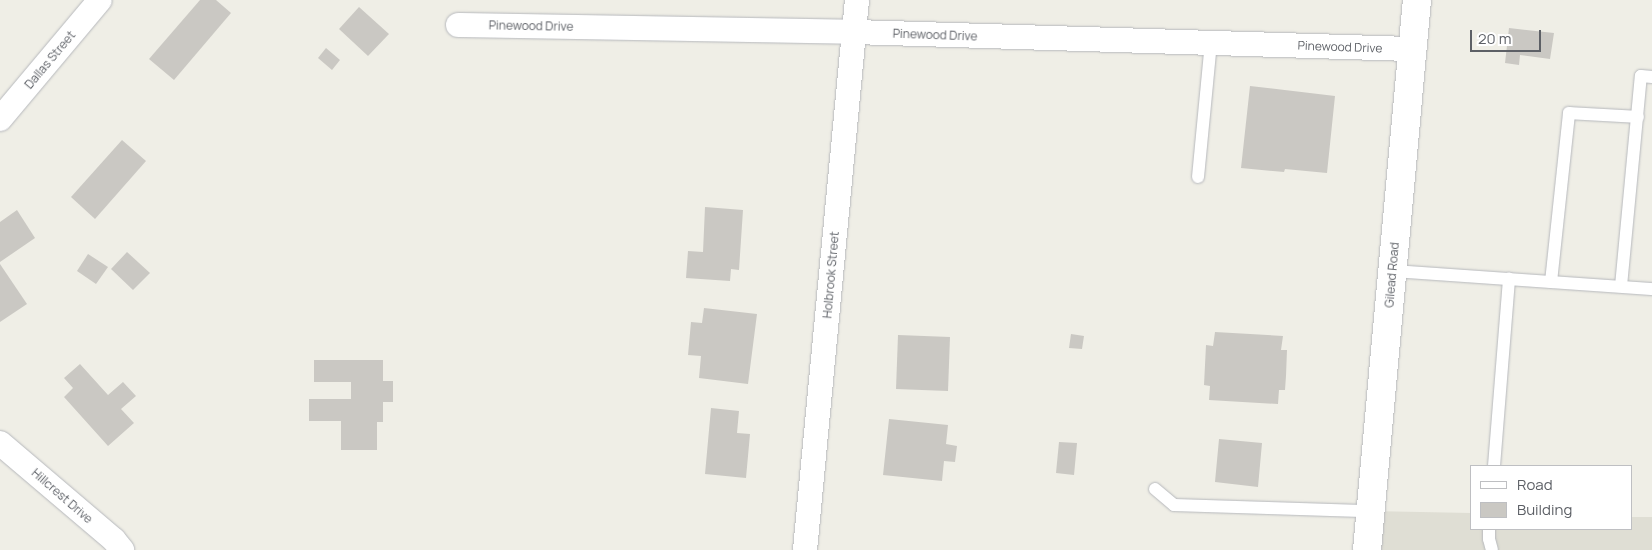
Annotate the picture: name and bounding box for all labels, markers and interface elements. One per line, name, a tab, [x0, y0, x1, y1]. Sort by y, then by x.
street label: Pinewood Drive	[489, 18, 573, 34]
scale bar	[1472, 20, 1543, 52]
street label: Pinewood Drive	[892, 26, 978, 44]
street label: Dallas Street	[22, 28, 78, 92]
text: 20 m	[1478, 28, 1511, 49]
street label: Pinewood Drive	[1297, 38, 1383, 56]
street label: Holbrook Street	[820, 231, 842, 319]
street label: Gilead Road	[1382, 242, 1402, 308]
legend	[1470, 465, 1632, 530]
street label: Hillcrest Drive	[29, 466, 95, 526]
text: Road	[1517, 474, 1553, 495]
text: Building	[1517, 499, 1572, 520]

